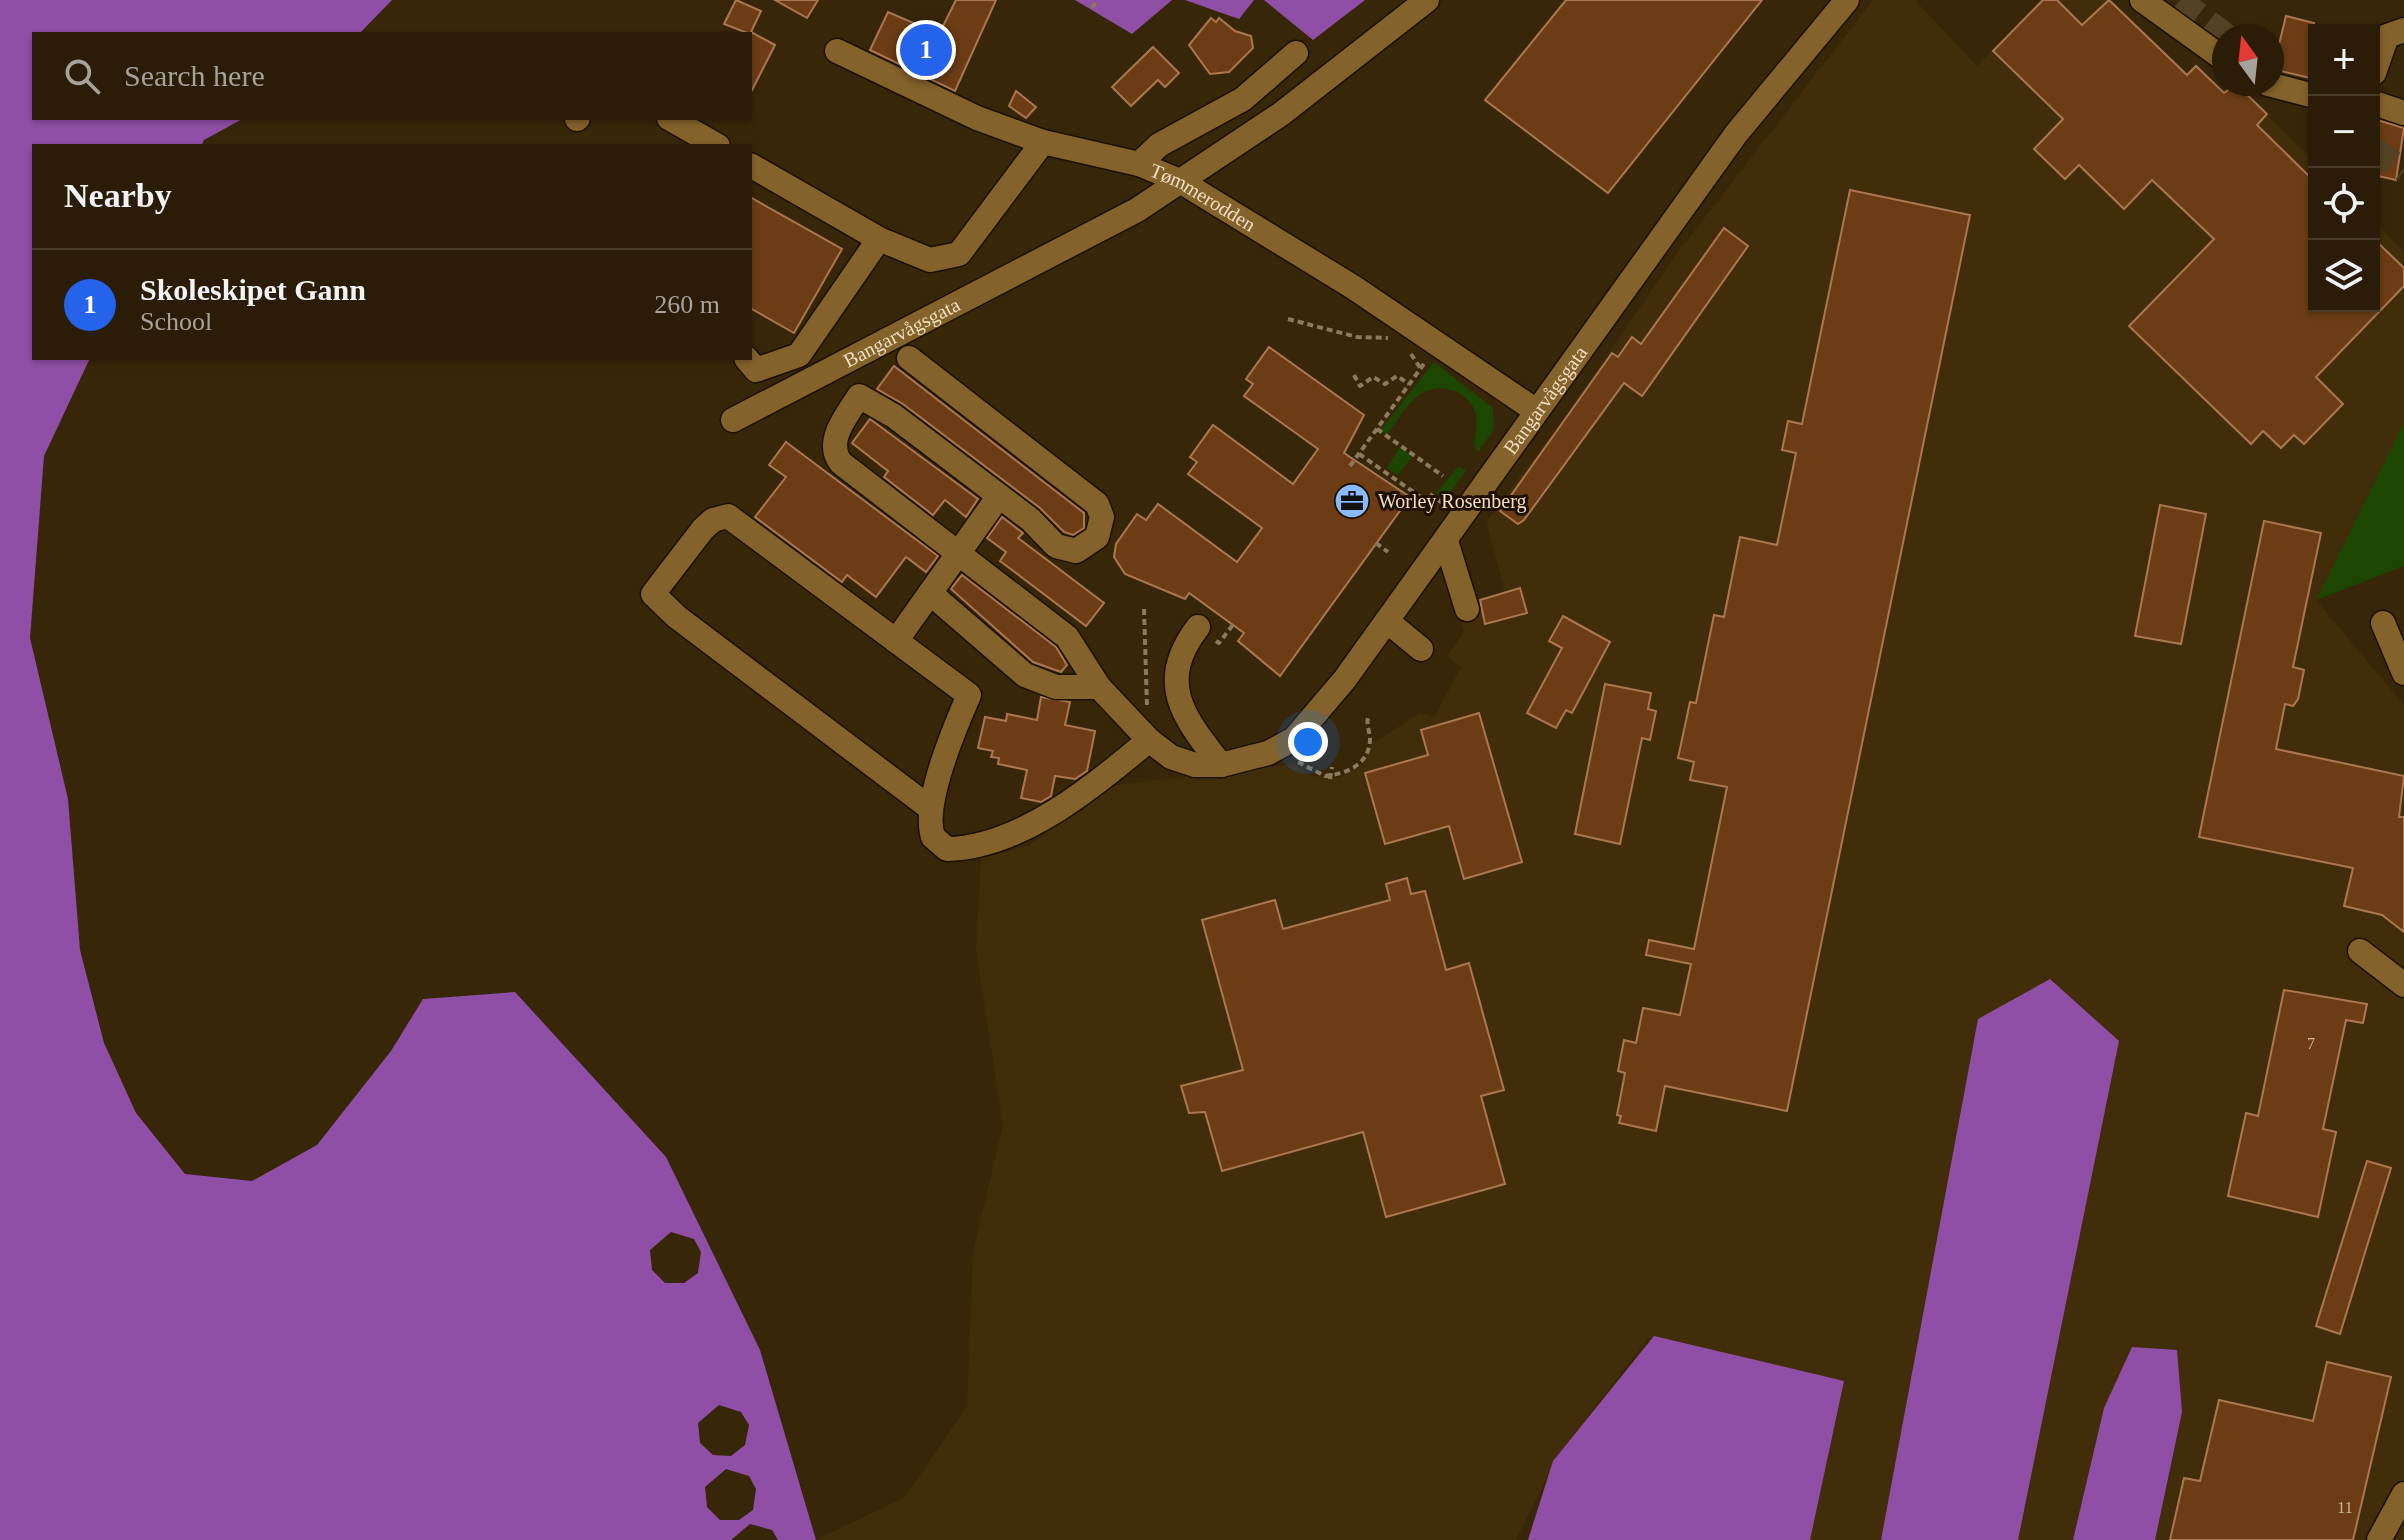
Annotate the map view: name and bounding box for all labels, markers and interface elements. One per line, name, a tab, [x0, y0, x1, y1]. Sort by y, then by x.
pin: 1	[900, 20, 952, 80]
north arrow	[2212, 24, 2284, 96]
map controls	[2308, 24, 2380, 312]
button: +	[2308, 24, 2380, 96]
search box	[32, 32, 752, 120]
icon: search	[60, 54, 104, 98]
text: Search here	[124, 59, 265, 92]
button: −	[2308, 96, 2380, 168]
street label: Tømmerodden	[1147, 159, 1260, 236]
button: locate	[2308, 168, 2380, 240]
text: Nearby	[64, 177, 172, 214]
button: layers	[2308, 240, 2380, 312]
text: Skoleskipet Gann	[140, 273, 366, 306]
text: 1	[84, 290, 97, 319]
text: 260 m	[654, 290, 720, 319]
street label: Bangarvågsgata	[840, 293, 963, 372]
text: School	[140, 307, 212, 336]
street label: Bangarvågsgata	[1499, 342, 1591, 458]
office icon: Worley Rosenberg	[1333, 482, 1371, 520]
place label: Worley Rosenberg	[1378, 490, 1527, 513]
your location	[1288, 722, 1328, 762]
house number: 7	[2307, 1035, 2315, 1052]
house number: 11	[2337, 1499, 2353, 1516]

